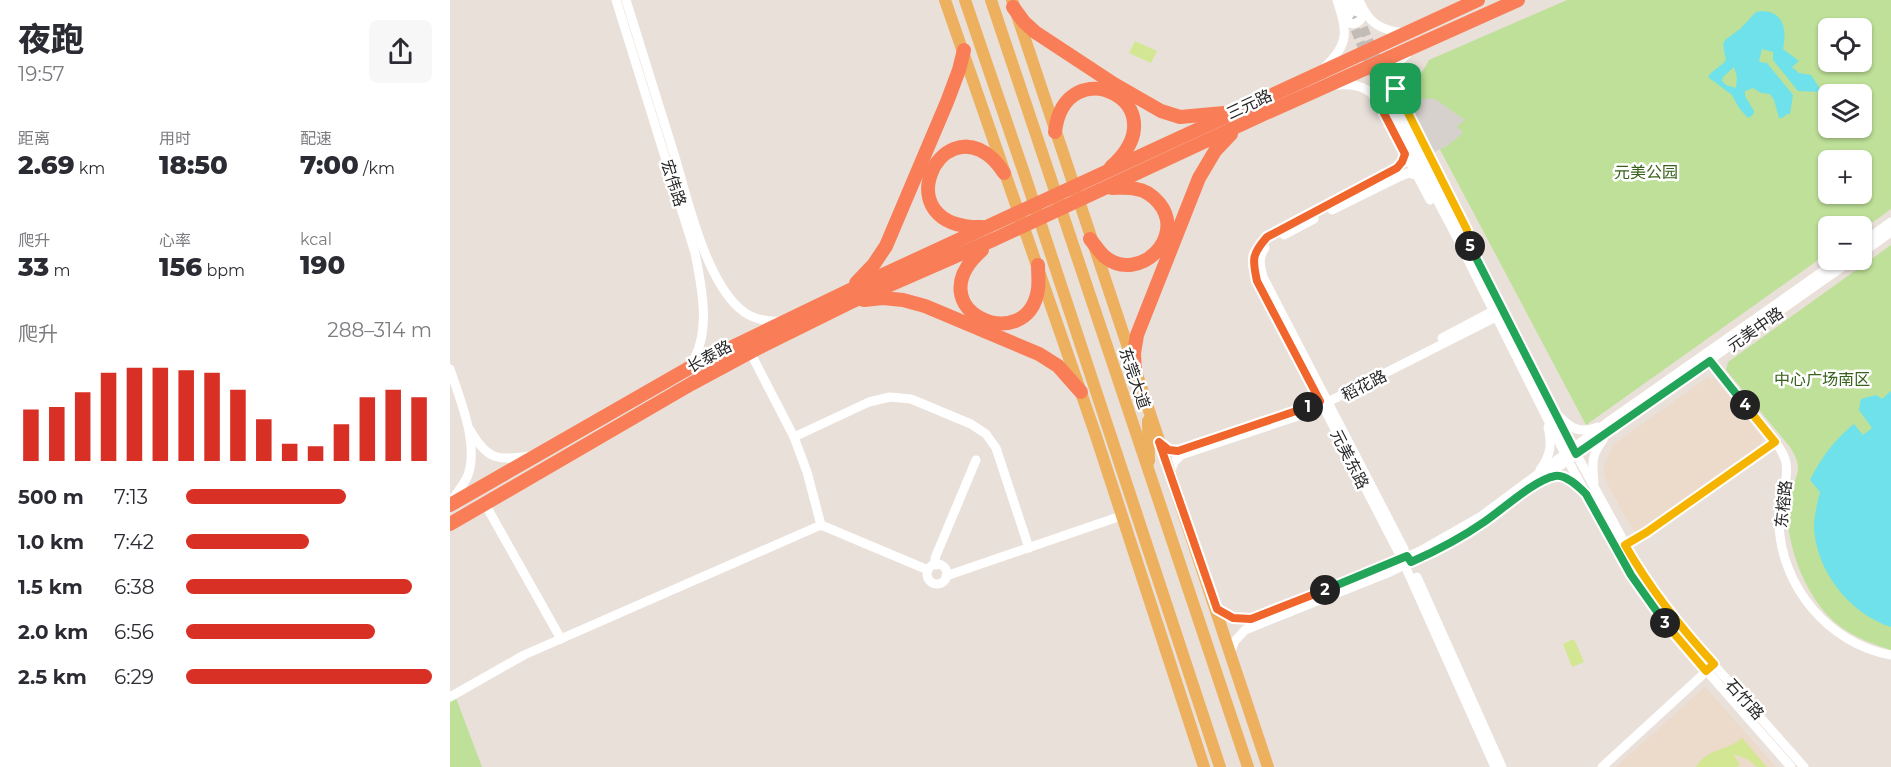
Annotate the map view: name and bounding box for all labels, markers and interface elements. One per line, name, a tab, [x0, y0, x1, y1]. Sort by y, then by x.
map controls	[1818, 18, 1872, 270]
button: locate	[1818, 18, 1872, 72]
text: 夜跑	[18, 19, 84, 59]
button: share	[369, 20, 432, 83]
text: 19:57	[18, 62, 64, 86]
pin	[1370, 63, 1421, 114]
icon: arrive	[1379, 72, 1412, 105]
button: layers	[1818, 84, 1872, 138]
street label: 三元路	[1223, 86, 1275, 123]
text: 距离	[18, 129, 50, 148]
text: 用时	[159, 129, 191, 148]
text: 配速	[300, 129, 332, 148]
text: 2.69	[18, 149, 75, 181]
text: 18:50	[159, 149, 228, 181]
text: 7:00	[300, 149, 359, 181]
button: +	[1818, 150, 1872, 204]
street label: 宏伟路	[657, 157, 690, 209]
text: km	[75, 159, 105, 178]
text: /km	[359, 159, 395, 178]
park label: 元美公园	[1614, 163, 1678, 182]
button: −	[1818, 216, 1872, 270]
text: kcal	[300, 230, 332, 249]
text: 爬升	[18, 231, 50, 250]
text: 心率	[159, 231, 191, 250]
pin: 5	[1455, 231, 1485, 261]
text: 5	[1465, 236, 1475, 255]
text: 190	[300, 249, 345, 281]
text: 33	[18, 251, 49, 283]
text: 156	[159, 251, 202, 283]
text: m	[49, 261, 70, 280]
text: bpm	[202, 261, 245, 280]
street label: 元美中路	[1724, 303, 1787, 356]
text: 288–314 m	[327, 318, 432, 342]
text: 爬升	[18, 322, 58, 346]
street label: 长泰路	[684, 336, 735, 376]
street label: 东莞大道	[1115, 345, 1154, 412]
street label: 稻花路	[1339, 366, 1390, 405]
park label: 中心广场南区	[1774, 370, 1870, 389]
pin: 4	[1730, 390, 1760, 420]
pin: 1	[1293, 392, 1323, 422]
text: 4	[1739, 395, 1751, 414]
text: 1	[1305, 397, 1311, 416]
street label: 元美东路	[1327, 426, 1373, 492]
street label: 东榕路	[1772, 479, 1795, 529]
text: 500 m	[18, 485, 84, 509]
text: 7:13	[114, 485, 148, 509]
text: 1.0 km	[18, 530, 84, 554]
text: 7:42	[114, 530, 154, 554]
text: 1.5 km	[18, 575, 83, 599]
text: 6:38	[114, 575, 154, 599]
pin: 2	[1310, 575, 1340, 605]
text: 2	[1320, 580, 1330, 599]
pin: 3	[1650, 608, 1680, 638]
text: 3	[1660, 613, 1670, 632]
text: 2.0 km	[18, 620, 88, 644]
text: 6:56	[114, 620, 154, 644]
text: 2.5 km	[18, 665, 87, 689]
text: 6:29	[114, 665, 154, 689]
street label: 石竹路	[1722, 675, 1768, 724]

